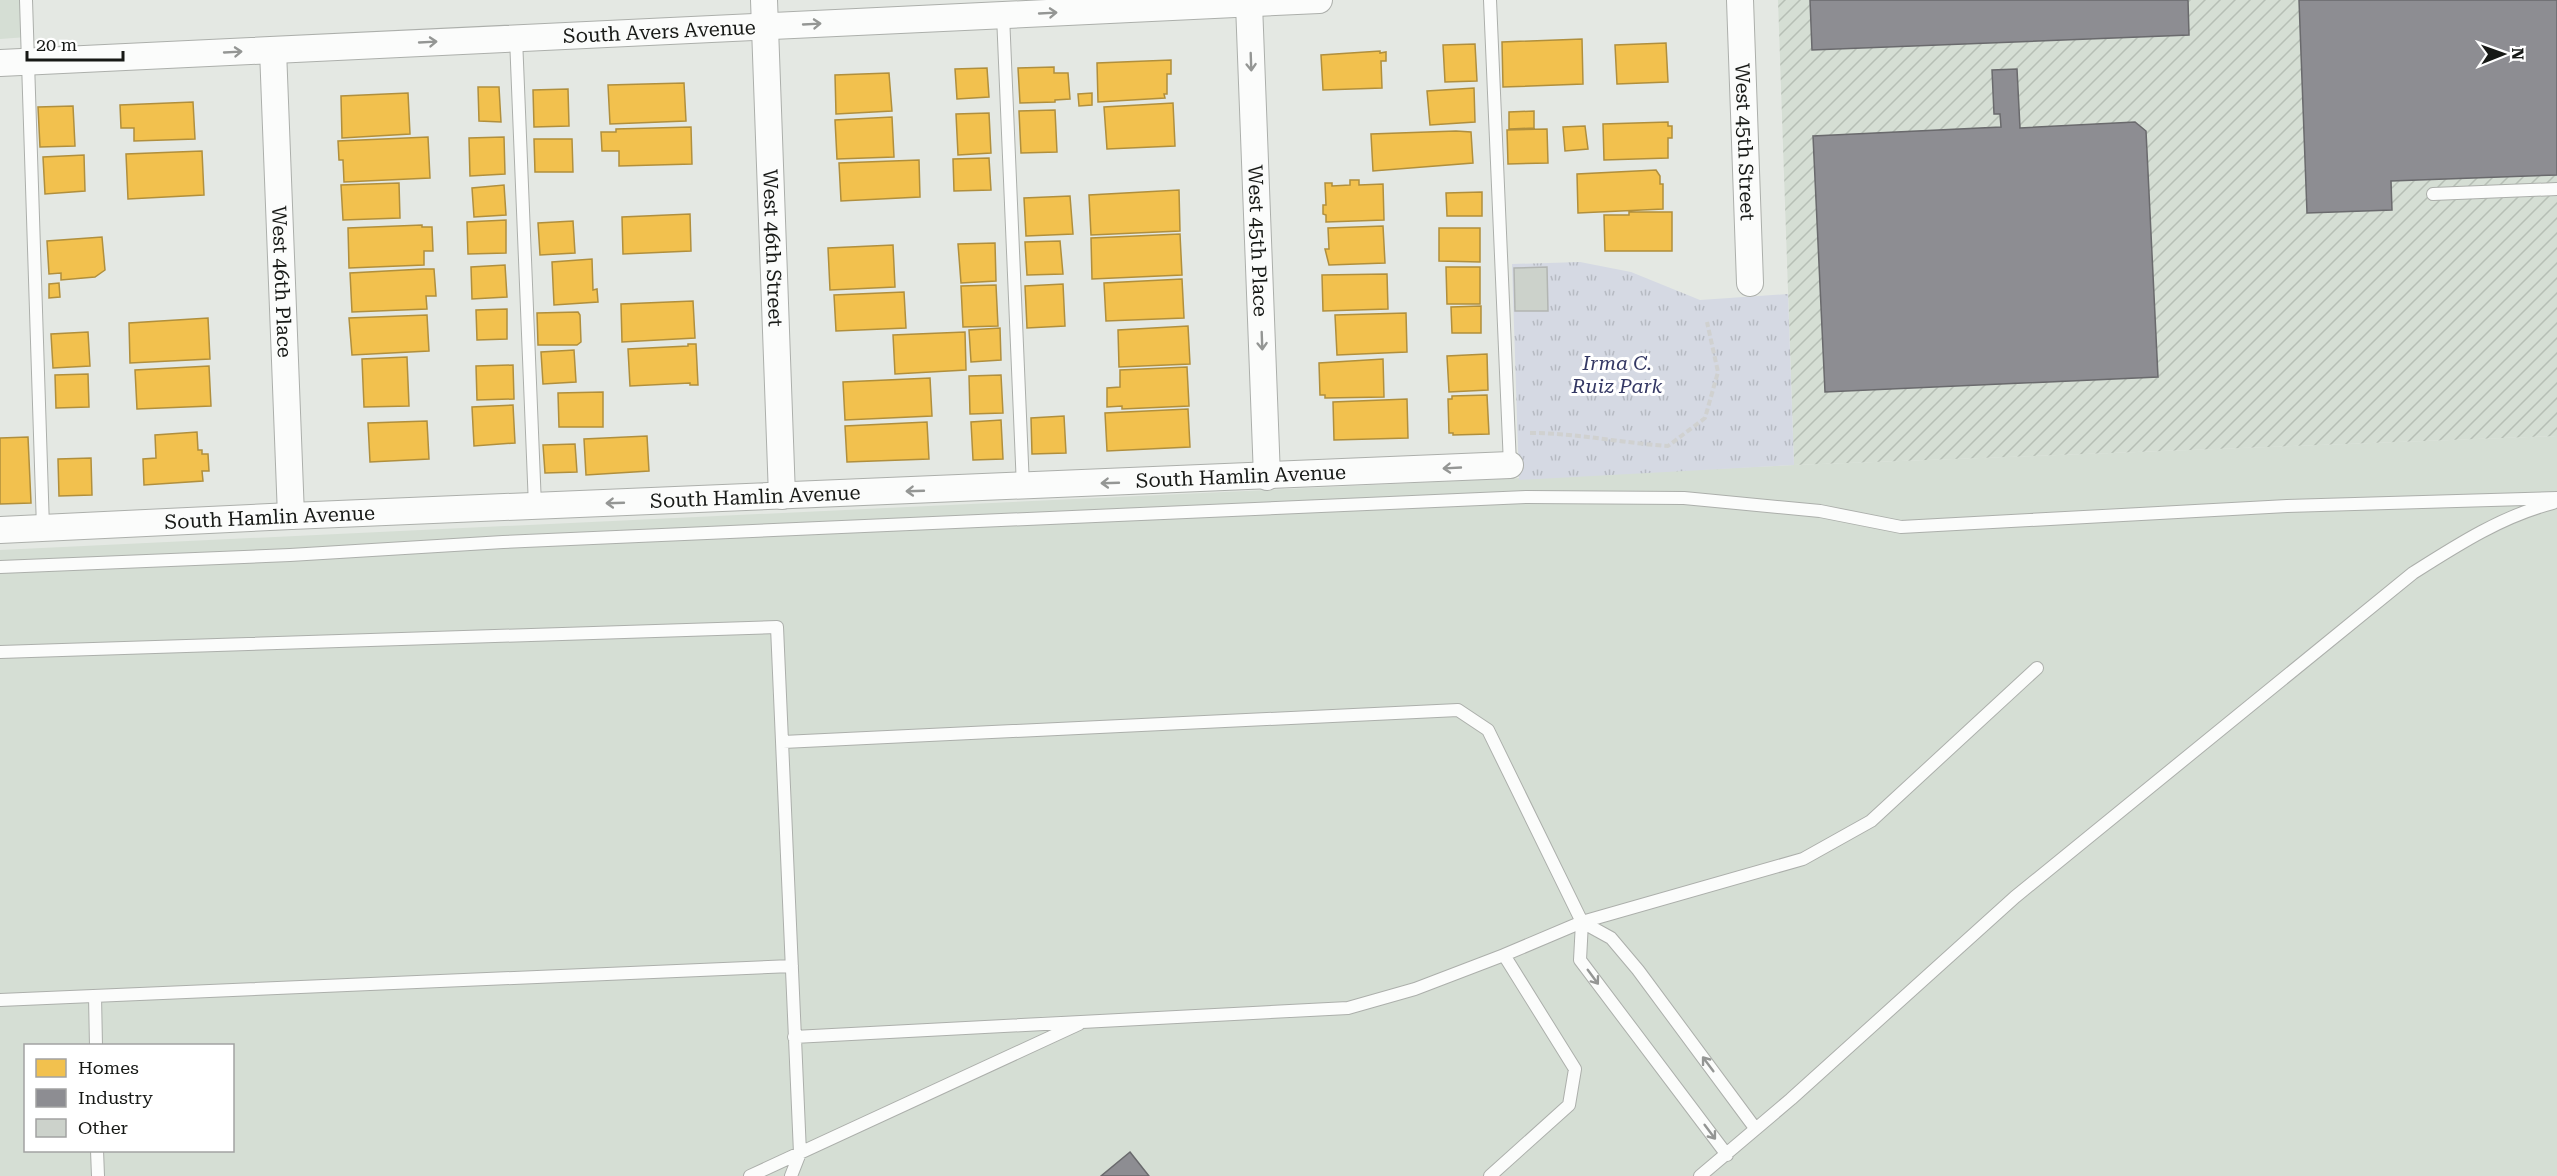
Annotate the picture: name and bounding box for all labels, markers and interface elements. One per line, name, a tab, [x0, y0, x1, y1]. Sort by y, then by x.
one-way arrow	[1038, 7, 1058, 18]
street label: South Avers Avenue	[562, 15, 756, 48]
one-way arrow	[801, 18, 821, 29]
scale bar	[27, 24, 123, 62]
north arrow	[2473, 24, 2533, 84]
text: 20 m	[36, 34, 77, 55]
one-way arrow	[417, 37, 437, 48]
one-way arrow	[223, 46, 243, 57]
text: N	[2508, 47, 2527, 60]
one-way arrow	[1246, 52, 1257, 72]
street label: West 45th Street	[1730, 63, 1760, 222]
street label: West 45th Place	[1243, 164, 1273, 317]
street label: West 46th Street	[758, 169, 788, 328]
street label: West 46th Place	[267, 205, 297, 358]
one-way arrow	[1256, 331, 1267, 351]
park label: Irma C. Ruiz Park	[1571, 351, 1662, 398]
street label: South Hamlin Avenue	[1135, 460, 1347, 493]
one-way arrow	[1442, 463, 1462, 474]
one-way arrow	[1100, 478, 1120, 489]
street label: South Hamlin Avenue	[650, 480, 861, 513]
one-way arrow	[906, 485, 925, 497]
one-way arrow	[606, 497, 626, 508]
street label: South Hamlin Avenue	[164, 501, 375, 534]
one-way arrow	[1586, 968, 1599, 984]
legend	[24, 1044, 234, 1152]
text: Homes	[78, 1057, 139, 1078]
one-way arrow	[1702, 1057, 1714, 1073]
text: Industry	[78, 1087, 153, 1108]
text: Other	[78, 1117, 128, 1138]
one-way arrow	[1704, 1124, 1716, 1140]

